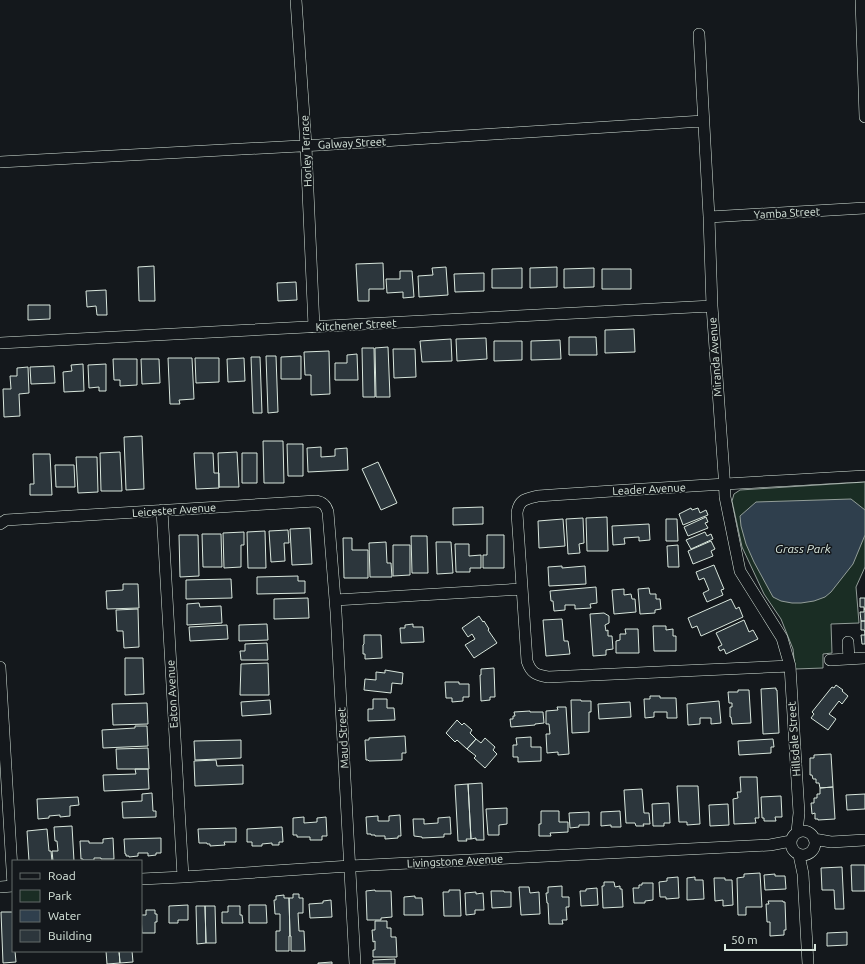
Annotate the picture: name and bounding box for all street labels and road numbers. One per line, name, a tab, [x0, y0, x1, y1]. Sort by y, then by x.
street label: Horley Terrace	[298, 115, 314, 187]
street label: Galway Street	[317, 135, 387, 151]
street label: Yamba Street	[754, 205, 821, 221]
street label: Kitchener Street	[315, 317, 397, 333]
street label: Miranda Avenue	[706, 317, 724, 397]
street label: Leader Avenue	[612, 481, 686, 497]
street label: Leicester Avenue	[131, 501, 217, 519]
street label: Eaton Avenue	[164, 660, 180, 728]
street label: Hillsdale Street	[785, 700, 803, 777]
street label: Maud Street	[335, 706, 351, 769]
street label: Livingstone Avenue	[407, 852, 503, 870]

